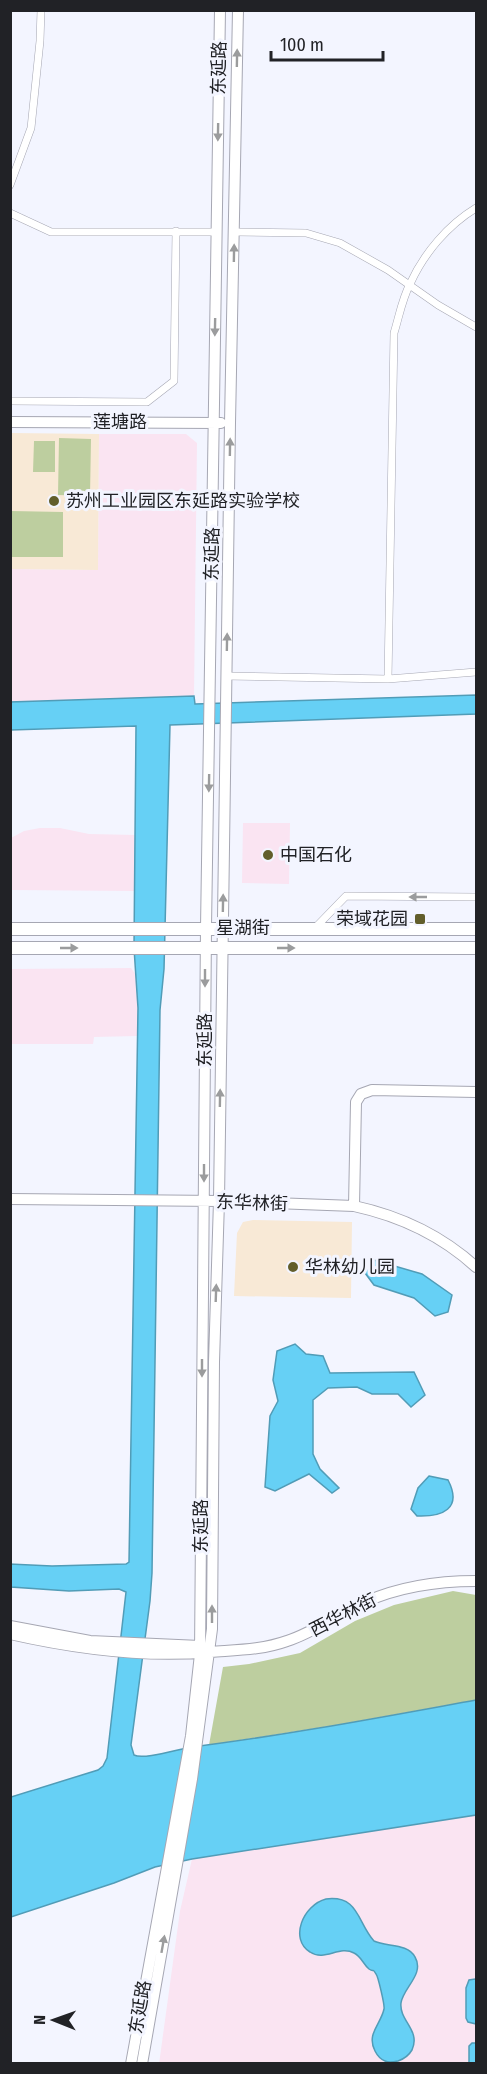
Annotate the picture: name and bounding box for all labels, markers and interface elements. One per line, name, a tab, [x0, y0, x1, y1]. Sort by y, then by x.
scale bar	[271, 24, 384, 62]
text: 100 m	[280, 34, 324, 56]
street label: 东延路	[208, 41, 230, 95]
one-way arrow	[233, 48, 242, 67]
one-way arrow	[213, 122, 223, 141]
one-way arrow	[229, 243, 239, 262]
one-way arrow	[210, 317, 220, 336]
street label: 莲塘路	[93, 411, 147, 433]
one-way arrow	[225, 438, 234, 457]
place label: 苏州工业园区东延路实验学校	[66, 490, 300, 512]
marker: 苏州工业园区东延路实验学校	[47, 494, 61, 508]
street label: 东延路	[201, 527, 223, 581]
one-way arrow	[222, 633, 232, 652]
one-way arrow	[204, 774, 214, 793]
place label: 中国石化	[280, 844, 352, 866]
marker: 中国石化	[261, 848, 275, 862]
one-way arrow	[409, 892, 428, 902]
one-way arrow	[218, 894, 228, 913]
place label: 荣域花园	[336, 908, 408, 930]
marker: 荣域花园	[413, 912, 427, 926]
street label: 星湖街	[216, 917, 270, 939]
one-way arrow	[59, 943, 78, 953]
one-way arrow	[277, 943, 296, 953]
one-way arrow	[200, 969, 210, 988]
street label: 东延路	[194, 1013, 216, 1067]
one-way arrow	[216, 1089, 225, 1108]
one-way arrow	[199, 1164, 209, 1183]
street label: 东华林街	[216, 1191, 288, 1215]
place label: 华林幼儿园	[305, 1256, 395, 1278]
marker: 华林幼儿园	[286, 1260, 300, 1274]
one-way arrow	[212, 1284, 221, 1303]
one-way arrow	[197, 1359, 207, 1378]
street label: 东延路	[190, 1499, 212, 1553]
street label: 西华林街	[306, 1589, 380, 1641]
one-way arrow	[207, 1605, 217, 1624]
one-way arrow	[158, 1934, 167, 1953]
street label: 东延路	[124, 1979, 156, 2035]
north arrow	[24, 1990, 84, 2050]
text: N	[30, 2015, 49, 2025]

